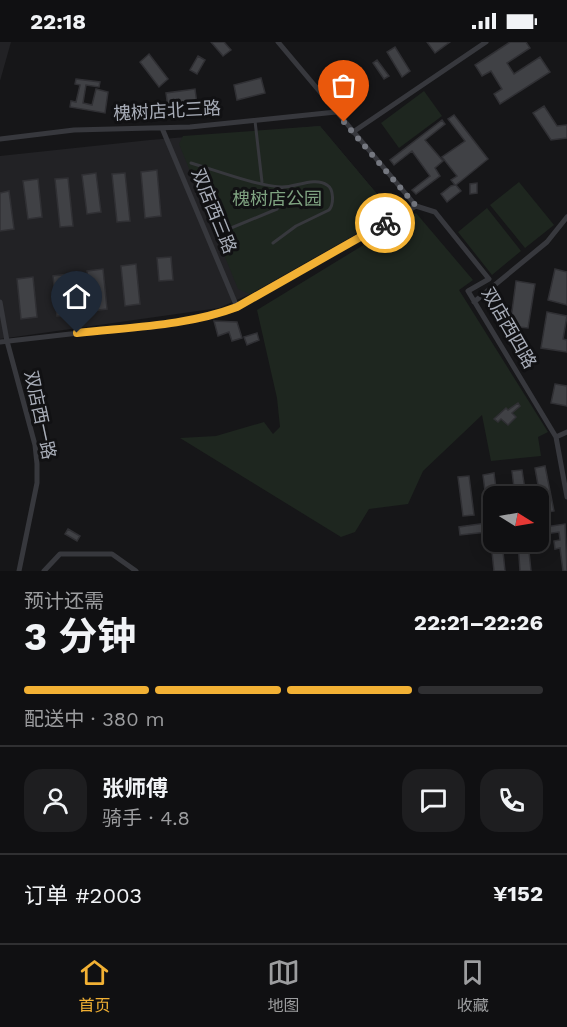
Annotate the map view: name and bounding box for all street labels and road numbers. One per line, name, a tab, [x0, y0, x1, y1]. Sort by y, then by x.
street label: 槐树店北三路	[112, 97, 221, 124]
street label: 双店西三路	[188, 165, 241, 256]
street label: 双店西四路	[478, 284, 541, 372]
street label: 双店西一路	[21, 369, 60, 461]

